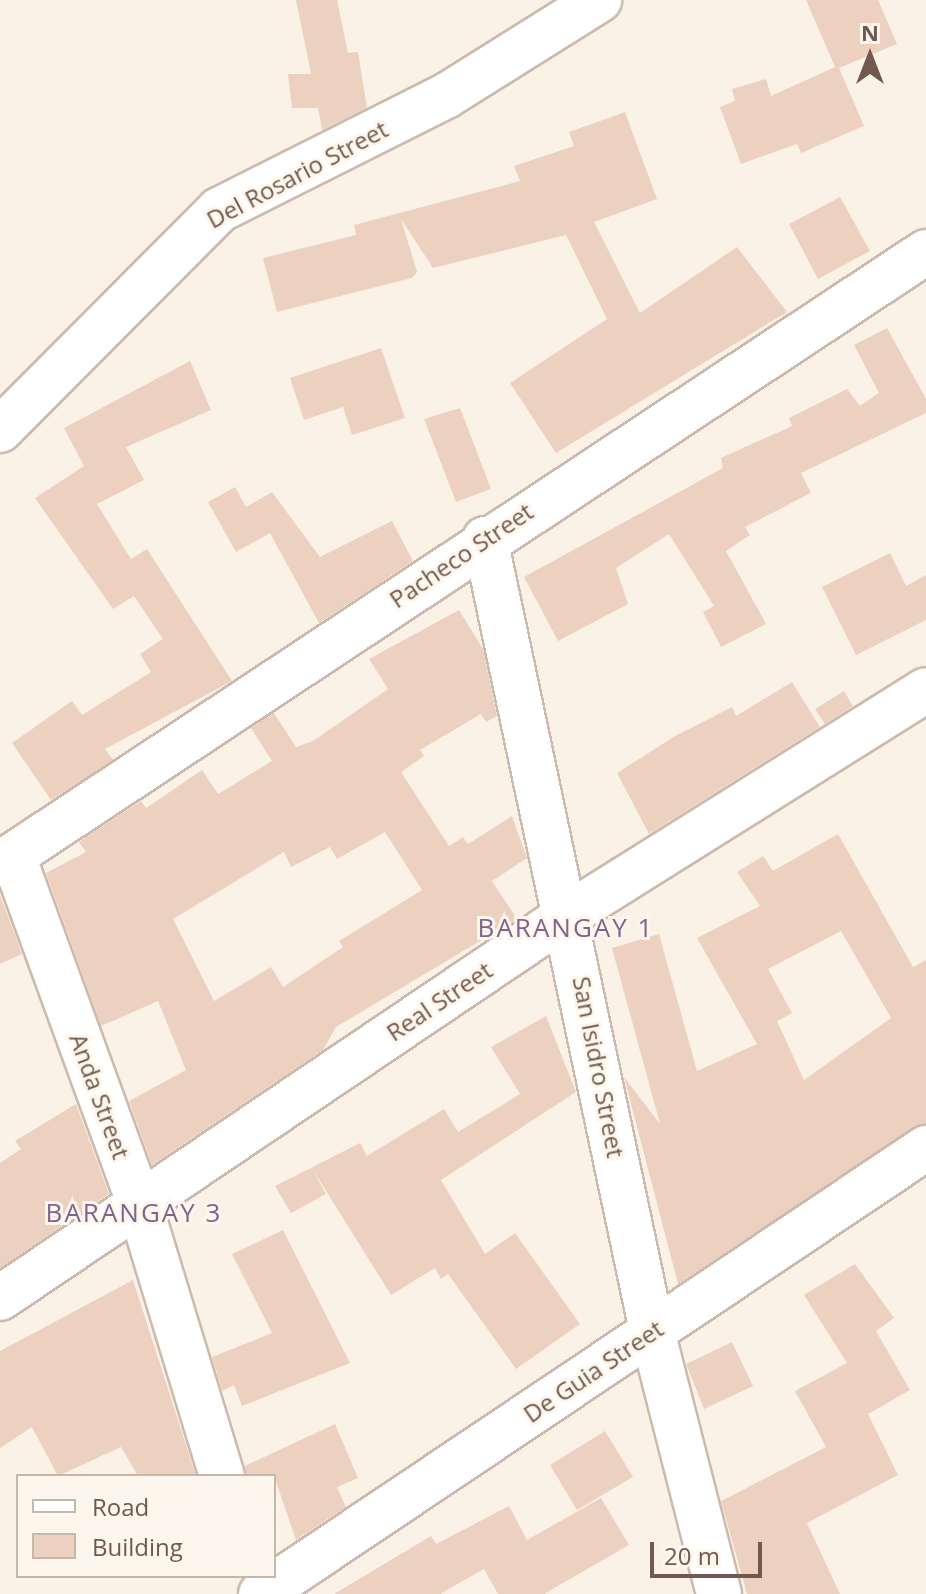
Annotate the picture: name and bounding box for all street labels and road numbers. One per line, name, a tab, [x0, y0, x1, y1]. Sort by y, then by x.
street label: Del Rosario Street	[202, 114, 392, 234]
street label: Pacheco Street	[384, 496, 538, 614]
street label: Real Street	[381, 955, 497, 1047]
street label: San Isidro Street	[567, 974, 631, 1160]
street label: Anda Street	[64, 1029, 136, 1163]
street label: De Guia Street	[518, 1314, 668, 1428]

